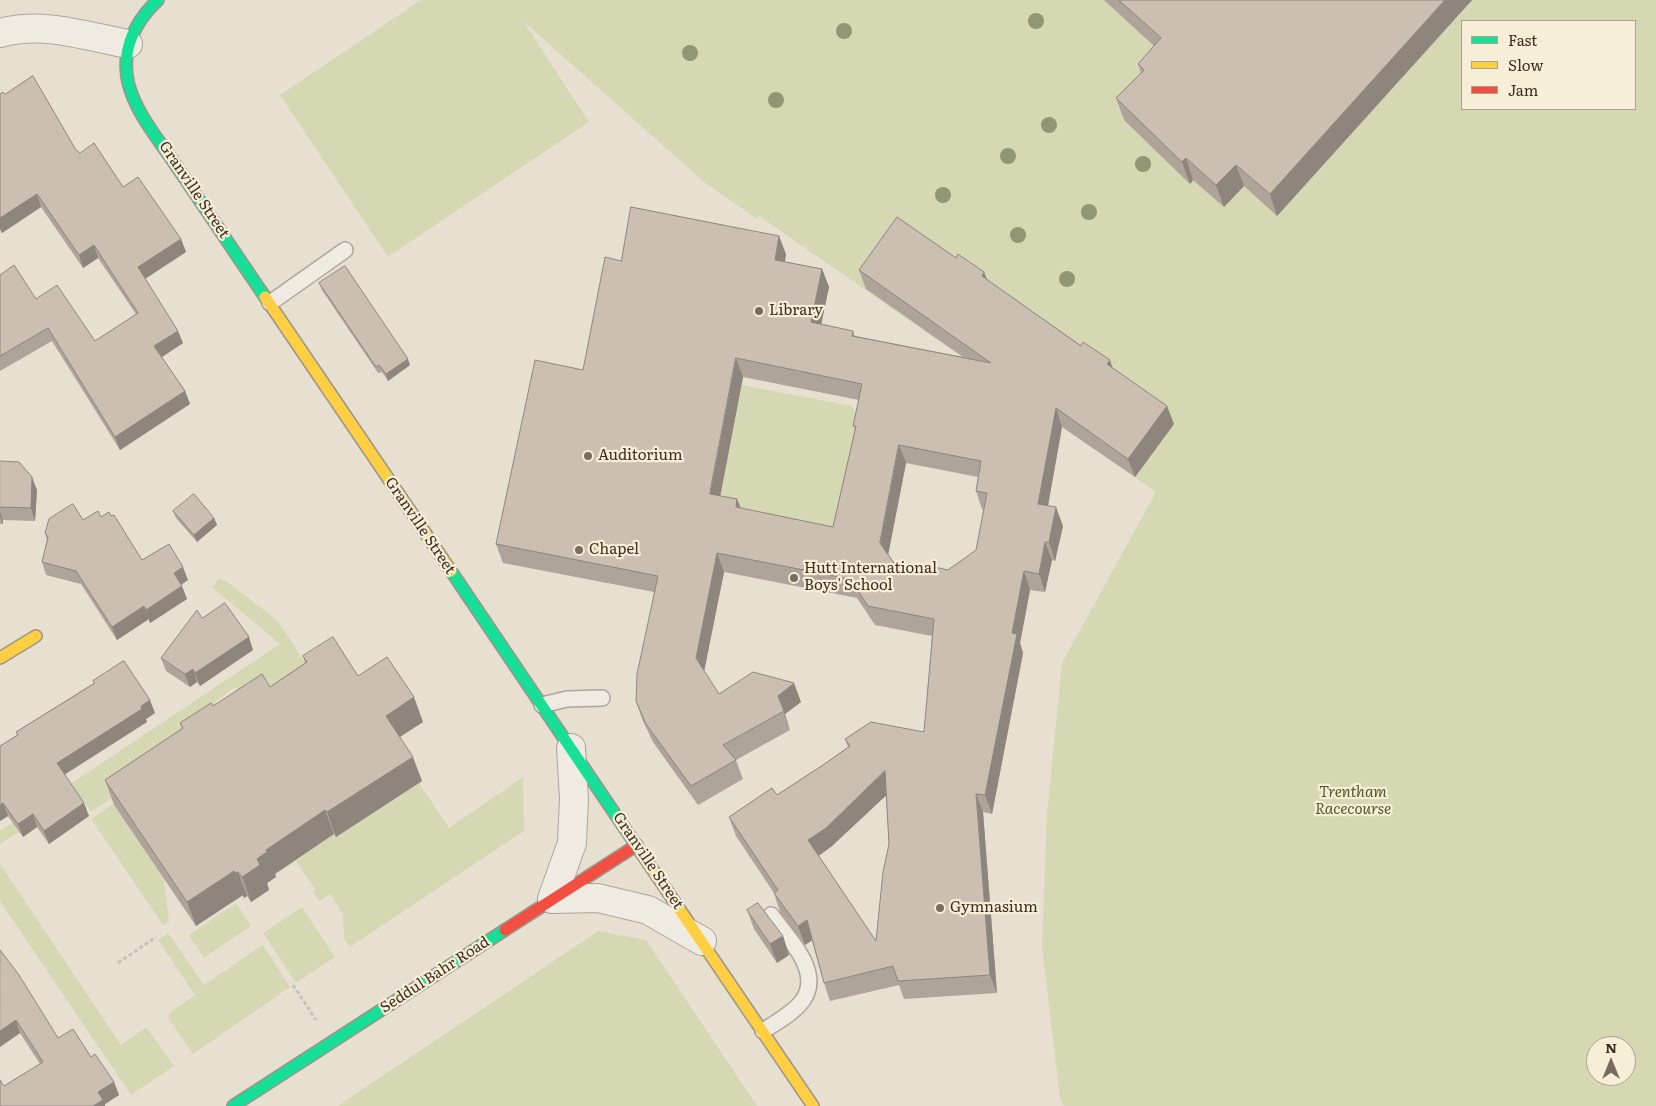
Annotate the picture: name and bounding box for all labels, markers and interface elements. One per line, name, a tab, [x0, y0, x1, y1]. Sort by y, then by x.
legend	[1461, 20, 1636, 110]
text: Fast	[1508, 28, 1537, 51]
text: Slow	[1508, 53, 1543, 76]
text: Jam	[1508, 78, 1538, 101]
street label: Granville Street	[155, 138, 233, 242]
place label: Library	[769, 302, 823, 320]
marker: Library	[753, 305, 765, 317]
place label: Auditorium	[598, 447, 682, 465]
marker: Auditorium	[582, 450, 594, 462]
street label: Granville Street	[381, 474, 459, 578]
place label: Chapel	[589, 541, 639, 559]
marker: Chapel	[573, 544, 585, 556]
place label: Hutt International Boys' School	[804, 560, 937, 595]
marker: Hutt International Boys' School	[788, 572, 800, 584]
park label: Trentham Racecourse	[1315, 784, 1391, 819]
street label: Granville Street	[609, 809, 687, 913]
place label: Gymnasium	[950, 899, 1038, 917]
marker: Gymnasium	[934, 902, 946, 914]
street label: Seddul Bahr Road	[377, 933, 493, 1017]
north arrow	[1586, 1036, 1636, 1086]
text: N	[1605, 1037, 1617, 1057]

